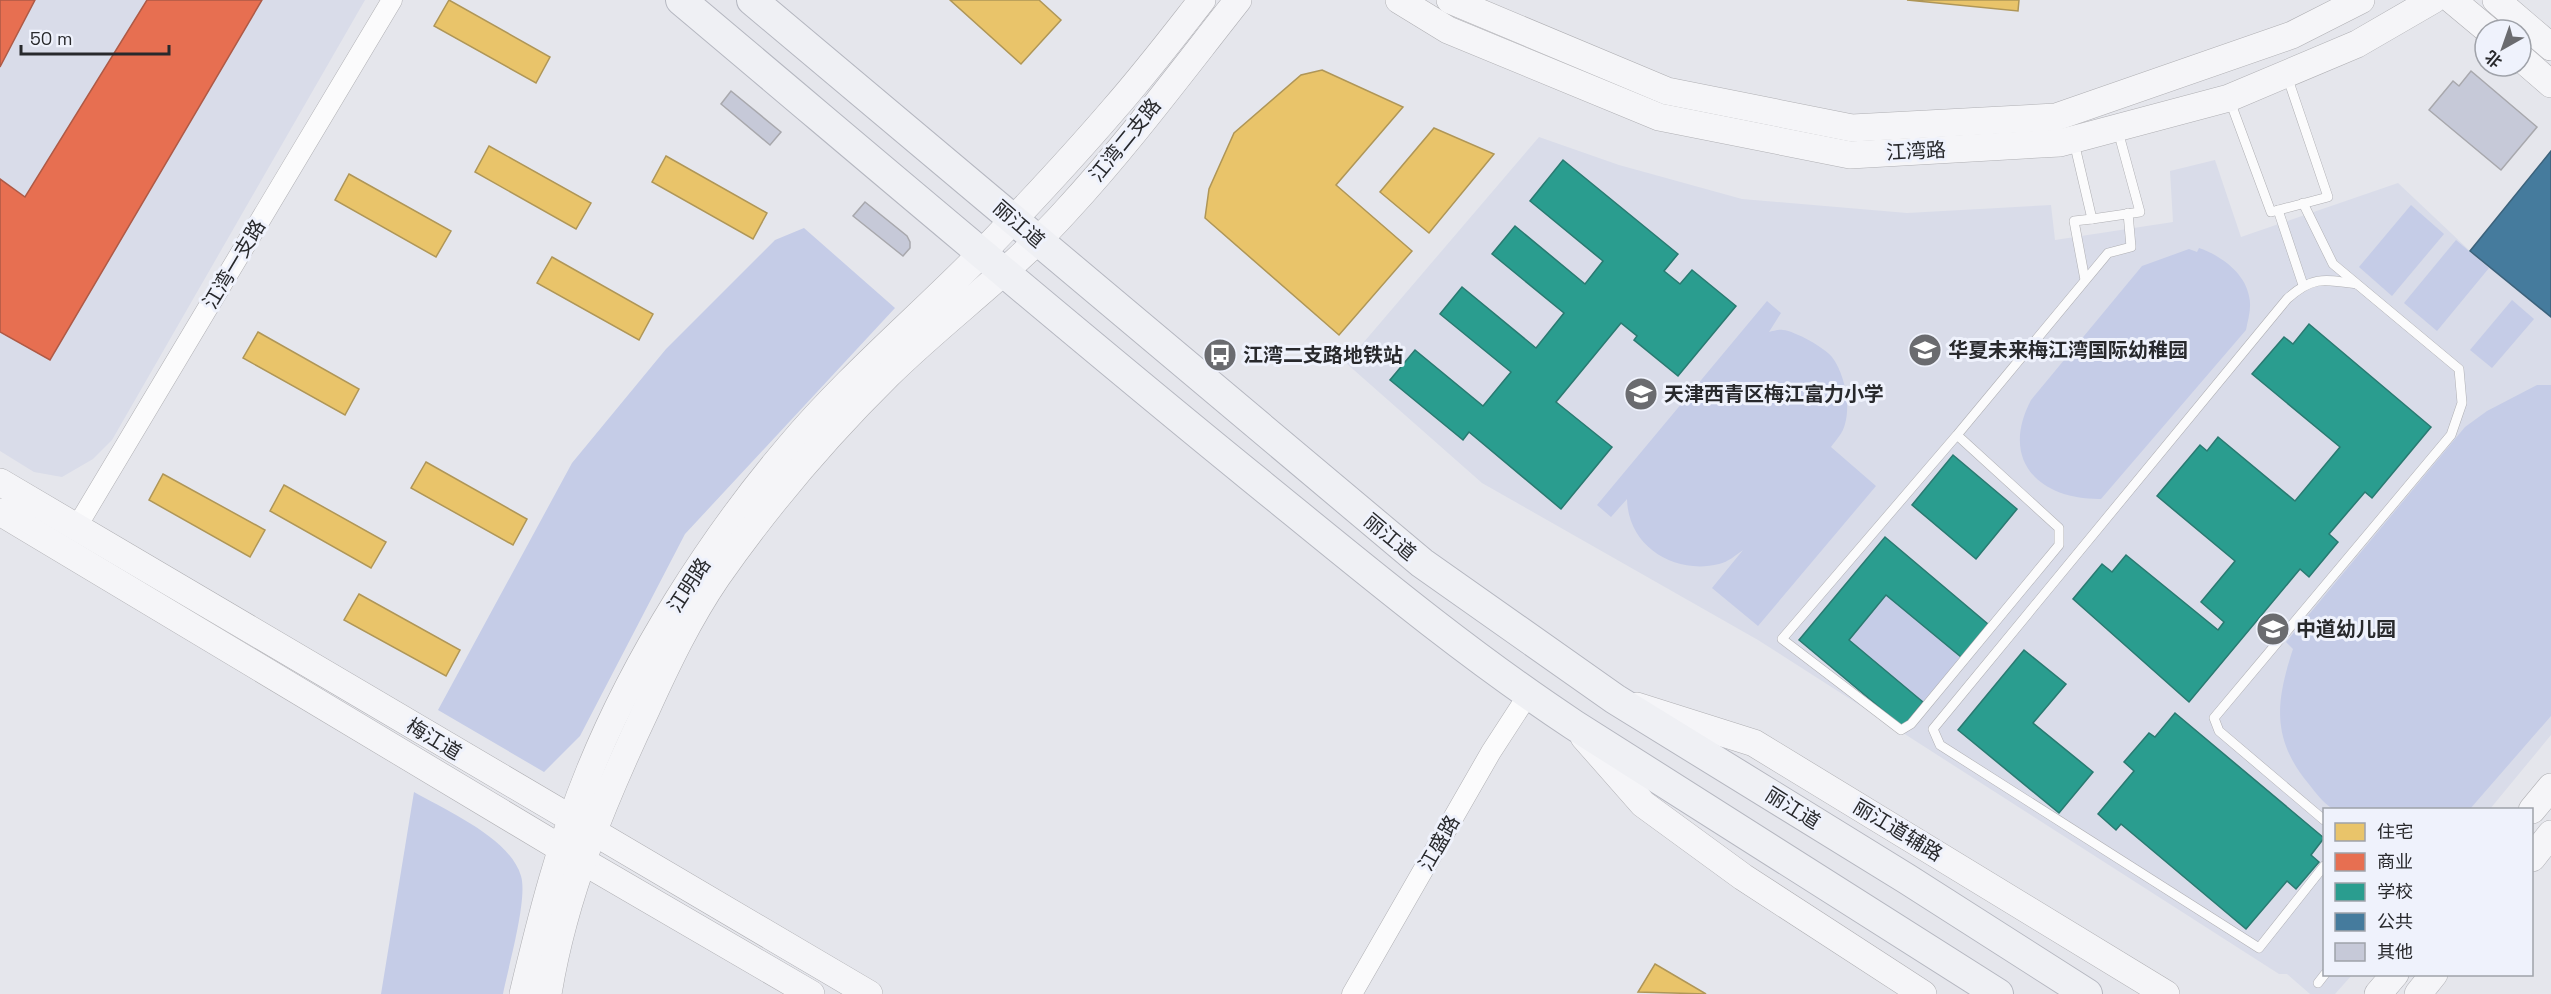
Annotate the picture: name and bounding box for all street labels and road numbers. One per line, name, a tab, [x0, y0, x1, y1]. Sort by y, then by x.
street label: 江湾二支路	[1083, 93, 1167, 187]
street label: 江湾路	[1885, 136, 1947, 166]
street label: 丽江道	[988, 195, 1050, 253]
street label: 江湾一支路	[197, 214, 271, 314]
street label: 丽江道	[1359, 508, 1421, 566]
street label: 江明路	[662, 553, 716, 617]
street label: 梅江道	[402, 712, 466, 766]
street label: 丽江道	[1761, 781, 1825, 835]
street label: 丽江道辅路	[1848, 793, 1948, 867]
street label: 江盛路	[1413, 811, 1465, 875]

